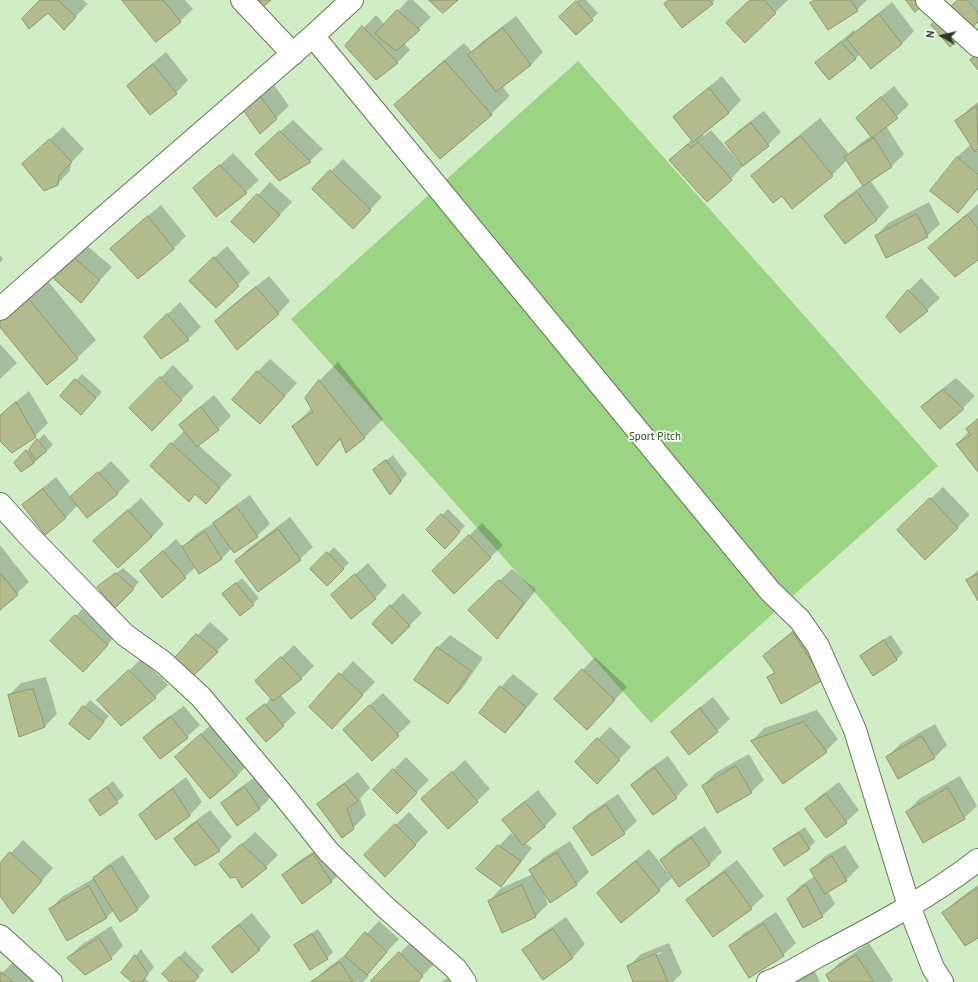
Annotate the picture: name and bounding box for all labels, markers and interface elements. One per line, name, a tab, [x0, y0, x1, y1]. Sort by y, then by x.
north arrow	[922, 16, 962, 56]
text: N	[923, 30, 938, 39]
park label: Sport Pitch	[629, 430, 681, 444]

